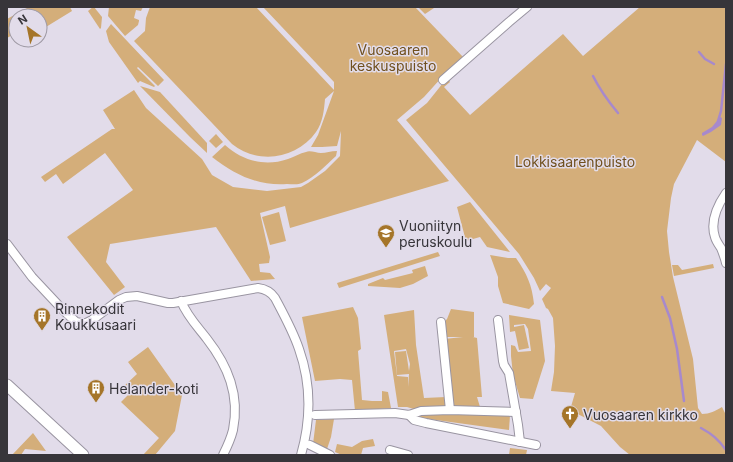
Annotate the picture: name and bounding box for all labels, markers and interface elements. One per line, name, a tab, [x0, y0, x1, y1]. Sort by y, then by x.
north arrow	[8, 8, 48, 48]
text: N	[15, 11, 30, 28]
park label: Vuosaaren keskuspuisto	[350, 41, 436, 74]
park label: Lokkisaarenpuisto	[515, 153, 635, 170]
place label: Vuoniityn peruskoulu	[399, 217, 472, 250]
school or university icon: Vuoniityn peruskoulu	[376, 223, 396, 248]
place label: Rinnekodit Koukkusaari	[55, 300, 136, 333]
building icon: Rinnekodit Koukkusaari	[32, 306, 52, 331]
building icon: Helander-koti	[86, 378, 106, 403]
place label: Helander-koti	[109, 380, 199, 397]
church icon: Vuosaaren kirkko	[560, 404, 580, 429]
place label: Vuosaaren kirkko	[583, 406, 698, 423]

